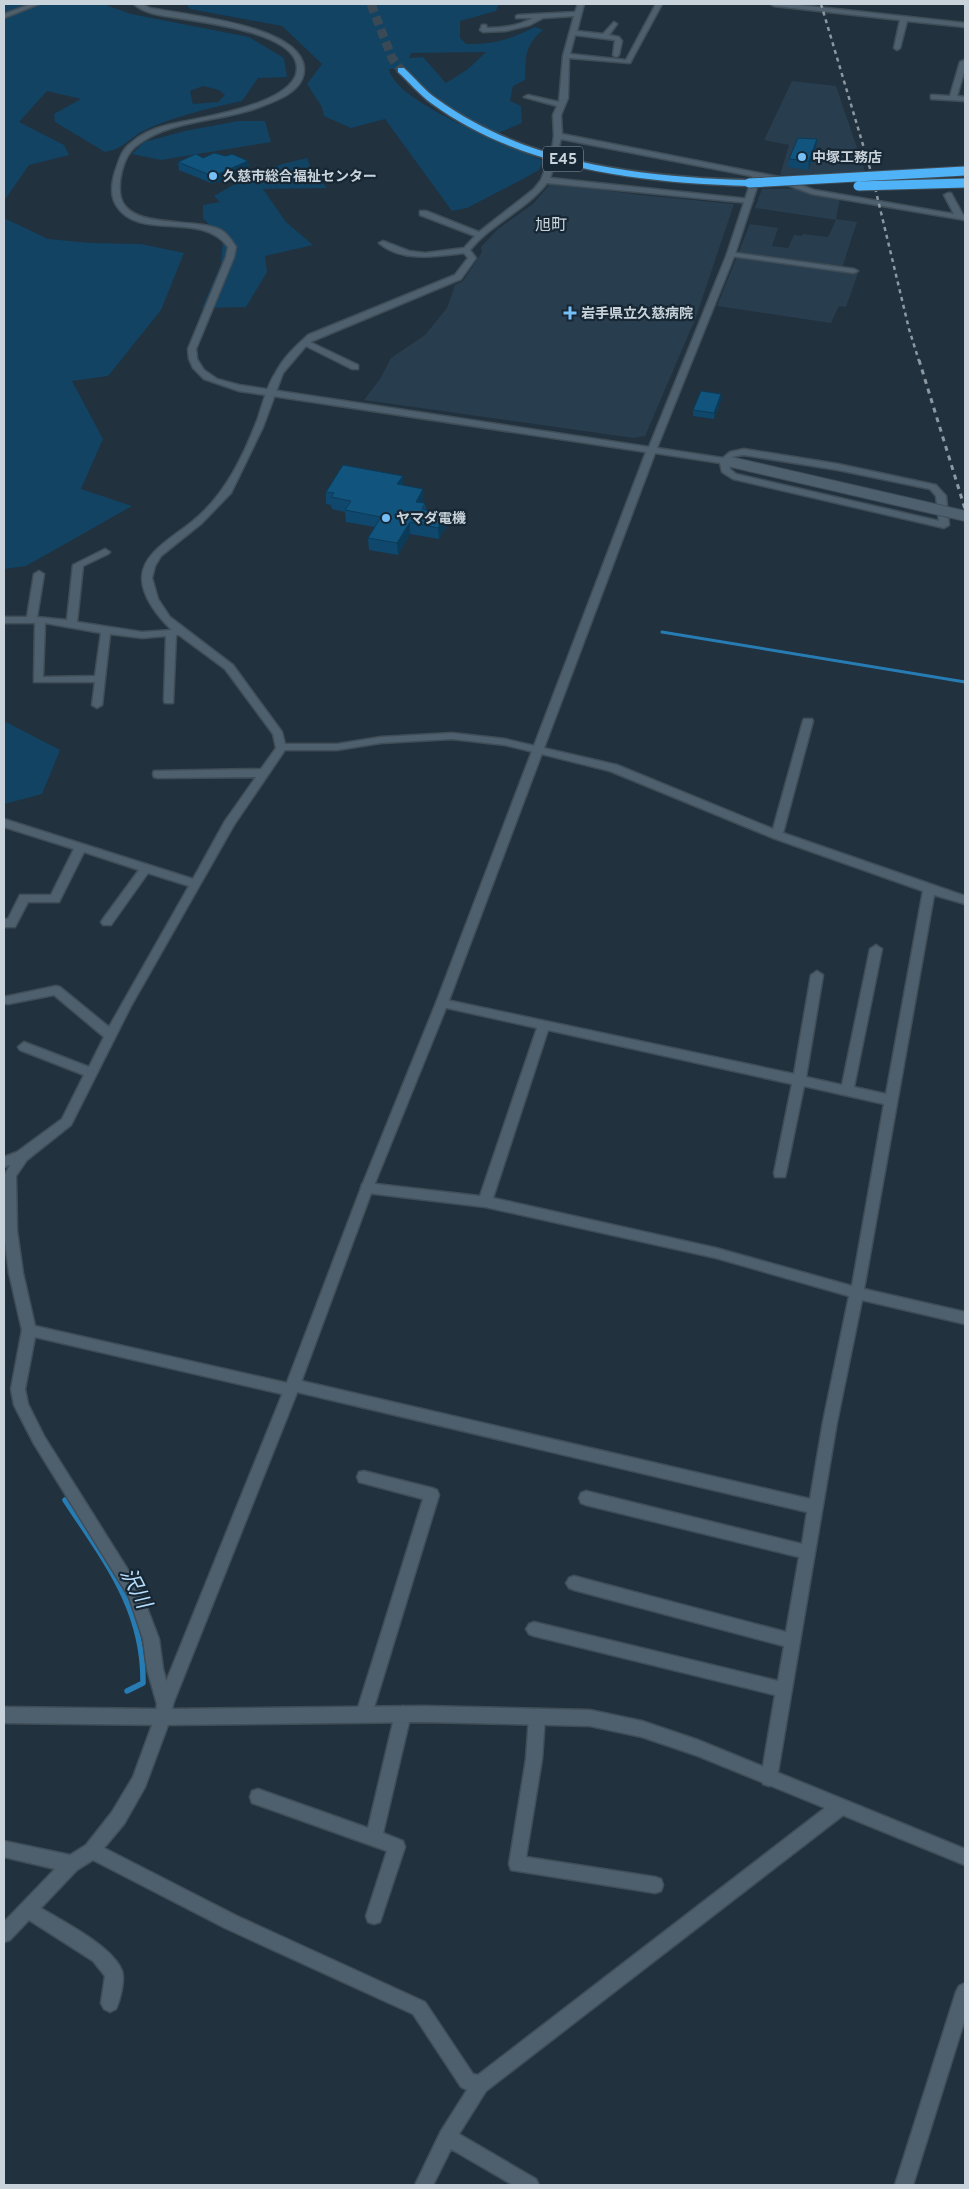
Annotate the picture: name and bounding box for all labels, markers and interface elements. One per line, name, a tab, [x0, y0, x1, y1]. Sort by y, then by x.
road number: E45	[543, 146, 583, 172]
place label: 中塚工務店	[812, 150, 882, 167]
marker: 中塚工務店	[796, 151, 808, 163]
place label: 久慈市総合福祉センター	[223, 168, 377, 186]
marker: 久慈市総合福祉センター	[207, 170, 219, 182]
district label: 旭町	[535, 216, 567, 236]
marker: 岩手県立久慈病院	[563, 306, 577, 320]
place label: 岩手県立久慈病院	[581, 306, 693, 323]
place label: ヤマダ電機	[396, 510, 466, 528]
marker: ヤマダ電機	[380, 512, 392, 524]
water label: 沢川	[113, 1564, 157, 1615]

